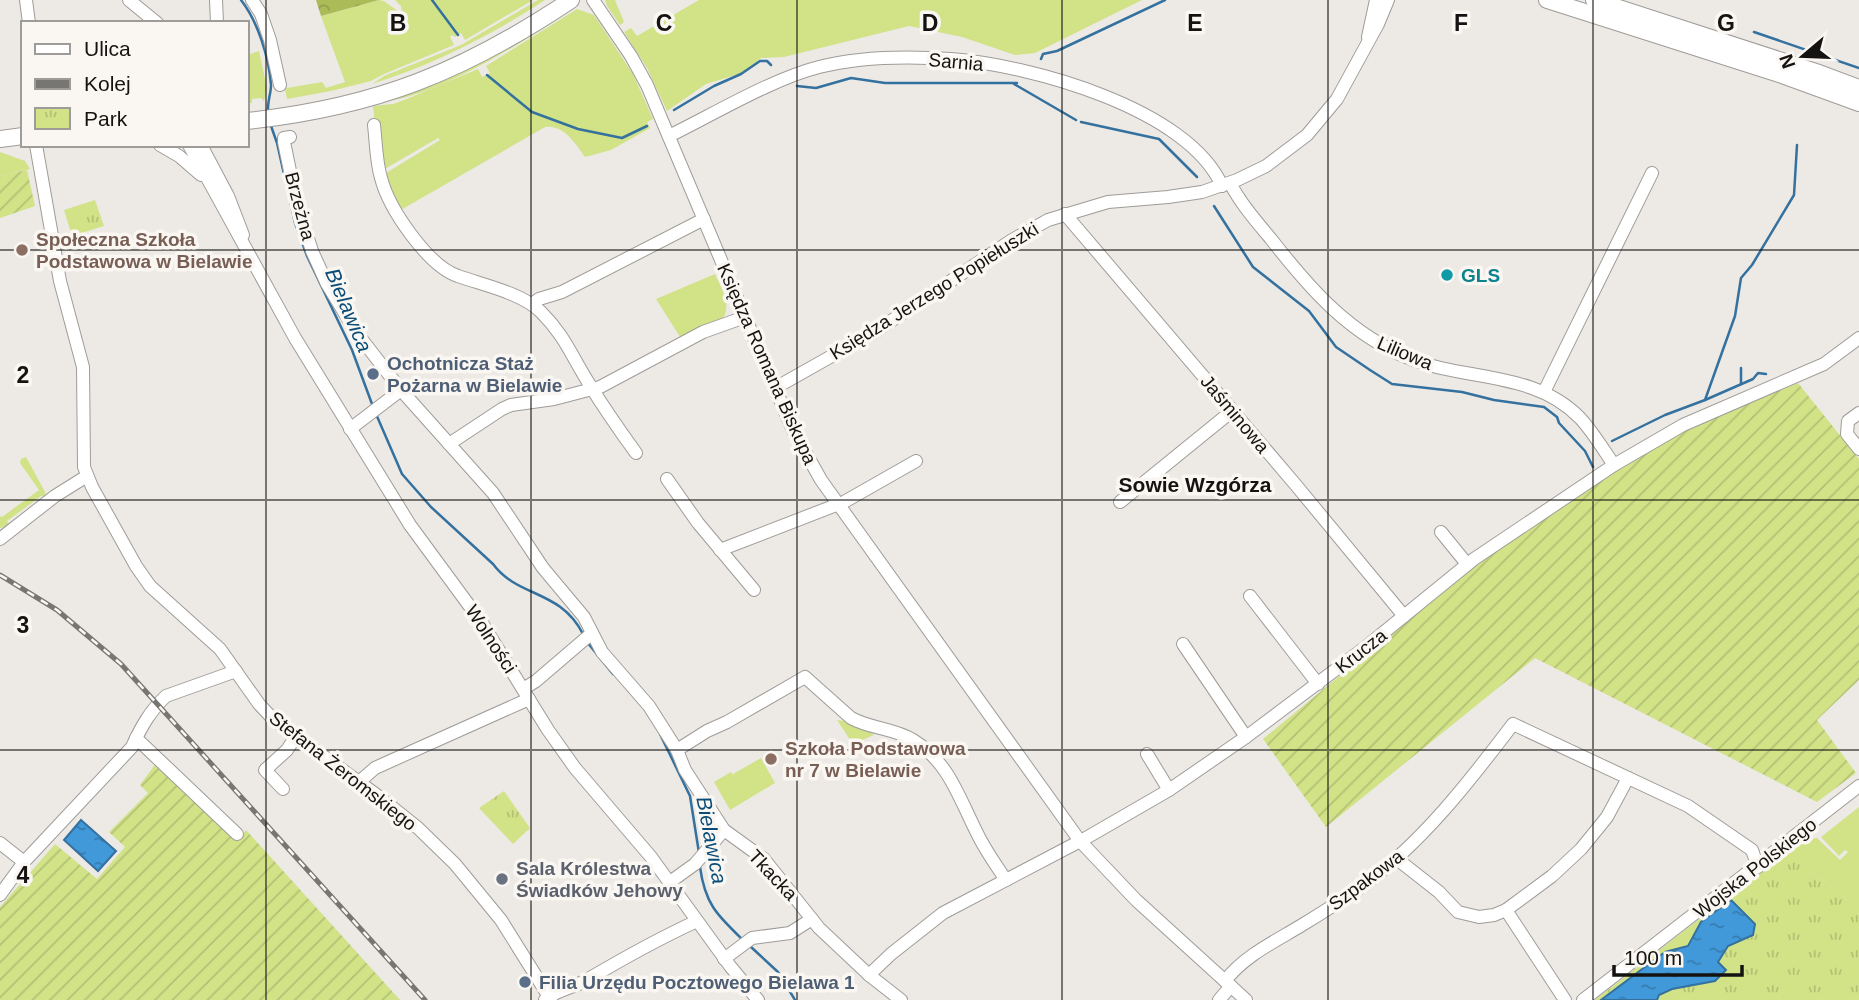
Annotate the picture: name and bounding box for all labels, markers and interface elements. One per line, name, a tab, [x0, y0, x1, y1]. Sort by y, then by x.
text: B	[390, 10, 406, 36]
text: C	[656, 10, 672, 36]
text: D	[922, 10, 938, 36]
text: E	[1187, 10, 1203, 36]
text: F	[1454, 10, 1468, 36]
text: G	[1717, 10, 1735, 36]
legend	[21, 21, 248, 147]
north arrow	[1768, 21, 1838, 91]
text: Ulica	[84, 37, 131, 60]
street label: Sarnia	[928, 49, 985, 75]
text: N	[1775, 51, 1800, 71]
text: Kolej	[84, 72, 131, 95]
text: Park	[84, 107, 128, 130]
street label: Brzeżna	[281, 170, 319, 243]
street label: Księdza Jerzego Popiełuszki	[826, 218, 1042, 364]
place label: Społeczna Szkoła Podstawowa w Bielawie	[36, 229, 252, 272]
marker: Społeczna Szkoła Podstawowa w Bielawie	[14, 242, 30, 258]
street label: Księdza Romana Biskupa	[713, 260, 821, 468]
water label: Bielawica	[321, 265, 377, 355]
place label: GLS	[1461, 265, 1500, 286]
marker: GLS	[1439, 267, 1455, 283]
street label: Liliowa	[1374, 332, 1436, 374]
place label: Ochotnicza Staż Pożarna w Bielawie	[387, 353, 562, 396]
text: 2	[17, 362, 29, 388]
marker: Ochotnicza Staż Pożarna w Bielawie	[365, 366, 381, 382]
street label: Jaśminowa	[1196, 371, 1274, 457]
district label: Sowie Wzgórza	[1119, 473, 1272, 496]
street label: Wolności	[461, 601, 521, 677]
text: 3	[17, 612, 29, 638]
street label: Krucza	[1331, 624, 1391, 677]
street label: Stefana Żeromskiego	[265, 707, 421, 835]
place label: Szkoła Podstawowa nr 7 w Bielawie	[785, 738, 966, 781]
marker: Szkoła Podstawowa nr 7 w Bielawie	[763, 751, 779, 767]
water label: Bielawica	[692, 794, 732, 886]
street label: Wojska Polskiego	[1690, 814, 1820, 922]
street label: Tkacka	[744, 845, 802, 905]
street label: Szpakowa	[1325, 845, 1408, 915]
place label: Sala Królestwa Świadków Jehowy	[516, 858, 683, 901]
text: 4	[17, 862, 30, 888]
marker: Sala Królestwa Świadków Jehowy	[494, 871, 510, 887]
scale bar	[1614, 934, 1742, 978]
text: 100 m	[1624, 946, 1682, 969]
place label: Filia Urzędu Pocztowego Bielawa 1	[539, 972, 855, 993]
marker: Filia Urzędu Pocztowego Bielawa 1	[517, 974, 533, 990]

